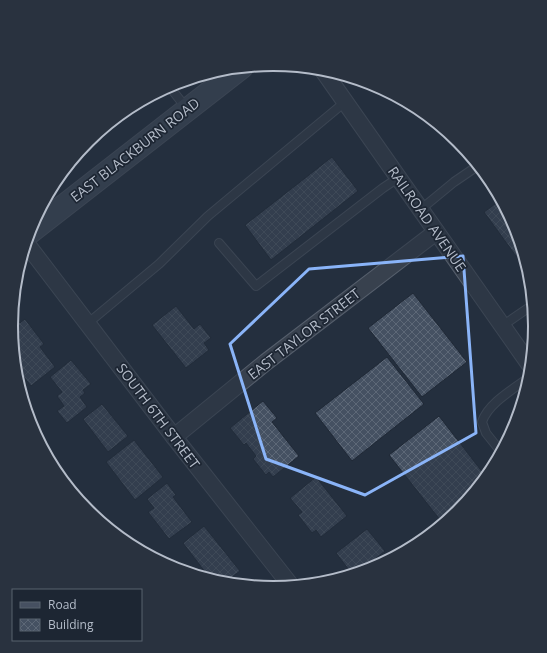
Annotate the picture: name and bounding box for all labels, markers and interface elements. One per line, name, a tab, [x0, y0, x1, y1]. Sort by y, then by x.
street label: EAST BLACKBURN ROAD	[66, 93, 203, 206]
street label: RAILROAD AVENUE	[384, 162, 471, 275]
street label: EAST TAYLOR STREET	[244, 284, 364, 384]
street label: SOUTH 6TH STREET	[112, 359, 204, 473]
legend	[12, 589, 142, 641]
text: Road	[48, 596, 77, 613]
text: Building	[48, 616, 94, 633]

